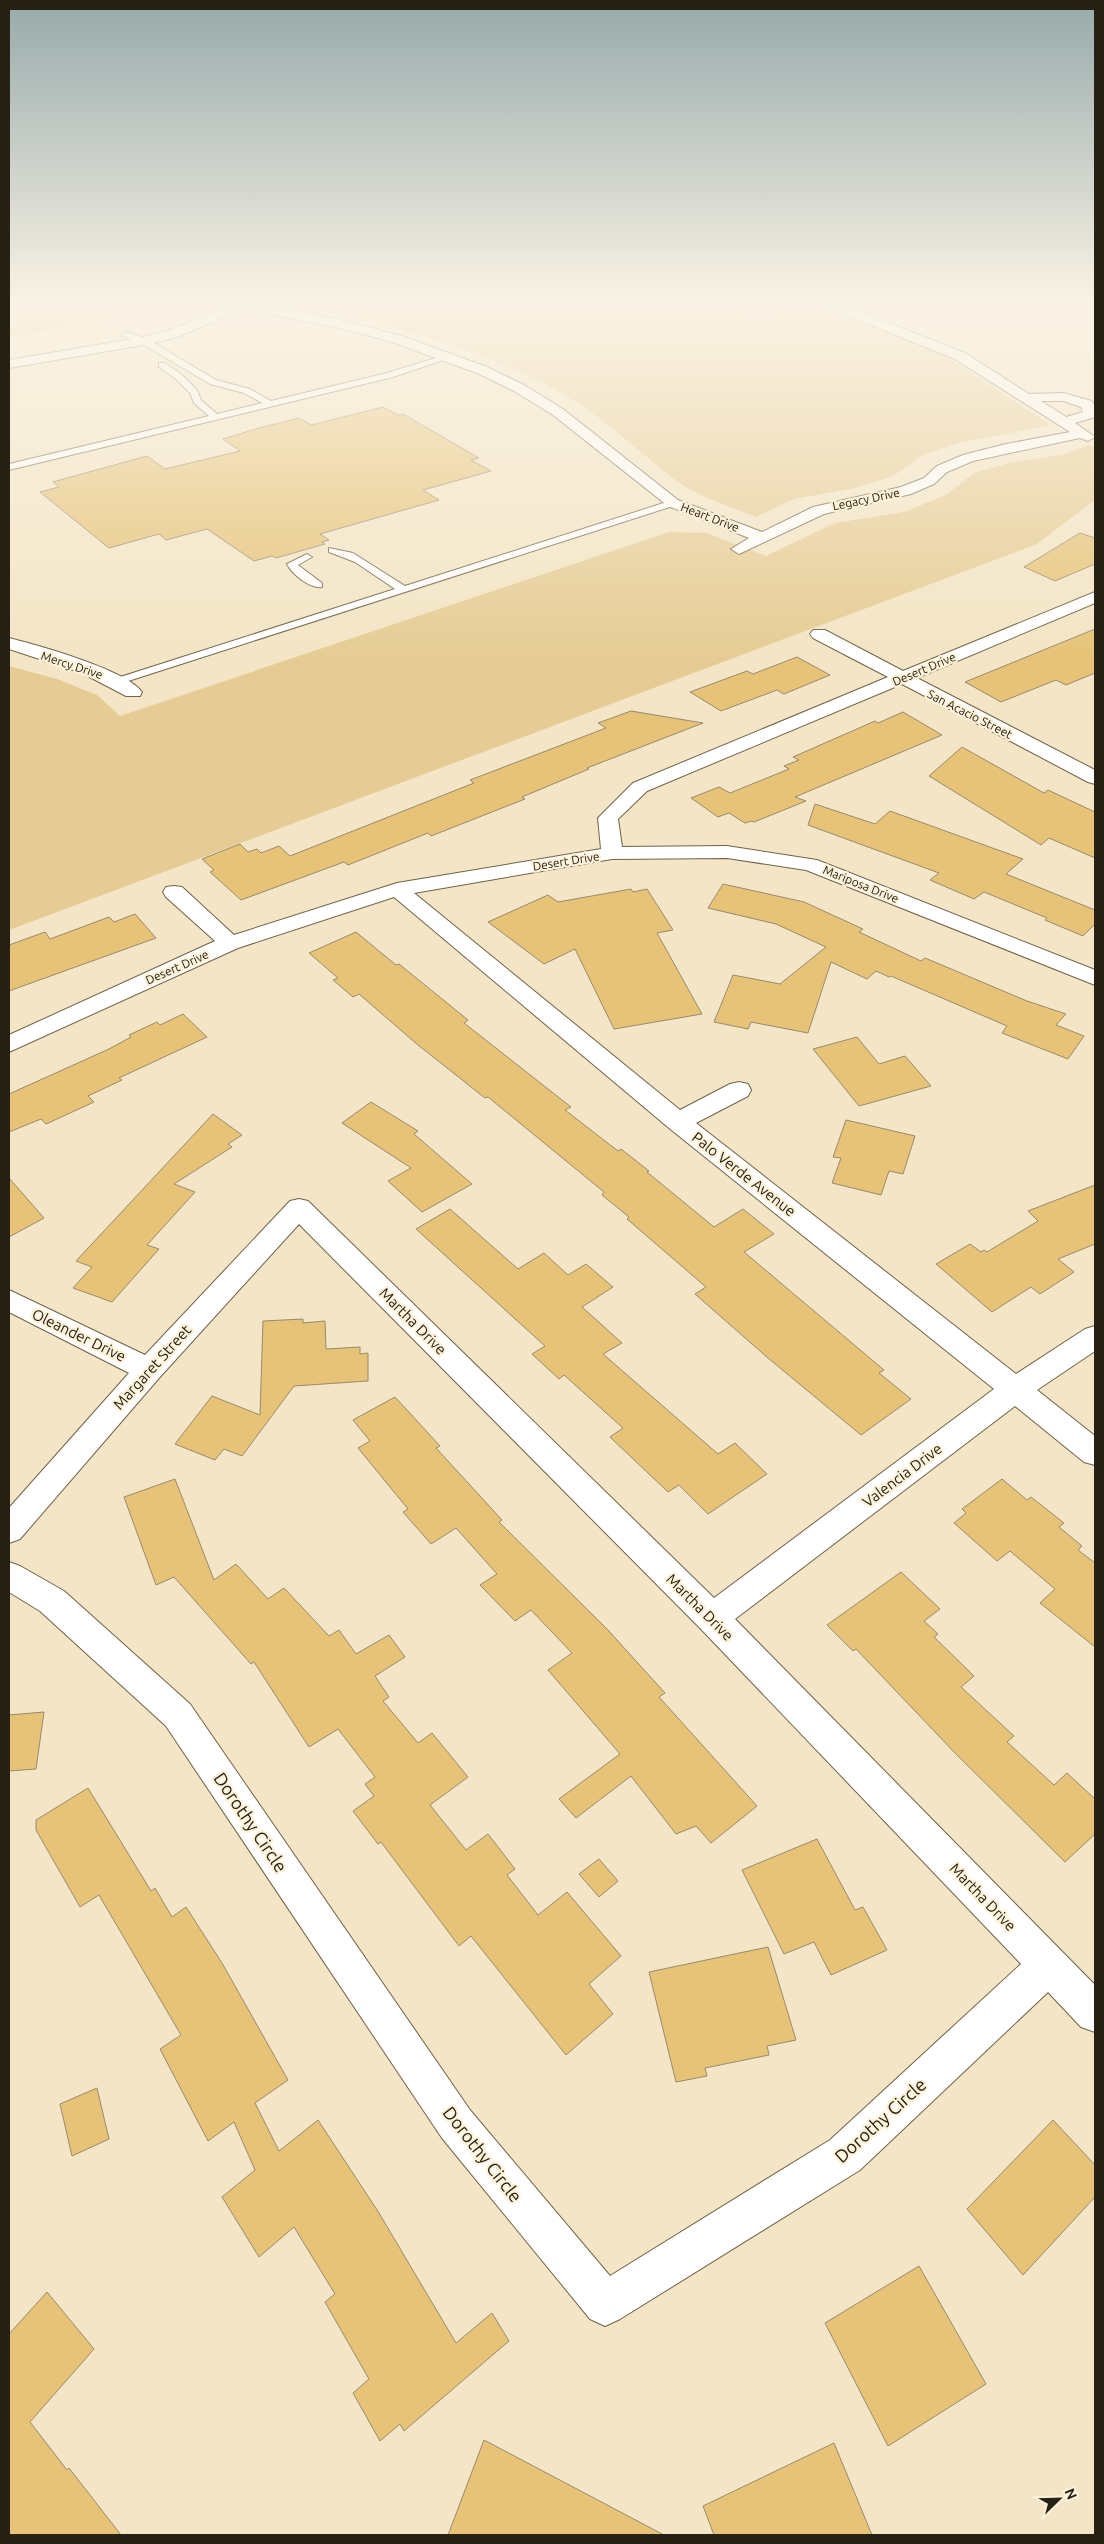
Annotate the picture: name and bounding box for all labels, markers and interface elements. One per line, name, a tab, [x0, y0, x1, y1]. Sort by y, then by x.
street label: Legacy Drive	[831, 486, 901, 512]
street label: Heart Drive	[679, 500, 741, 534]
street label: Mercy Drive	[39, 649, 105, 681]
street label: Desert Drive	[890, 650, 958, 688]
street label: San Acacio Street	[925, 687, 1015, 741]
street label: Desert Drive	[532, 849, 600, 873]
street label: Mariposa Drive	[821, 863, 901, 905]
street label: Desert Drive	[144, 947, 210, 987]
street label: Palo Verde Avenue	[689, 1128, 799, 1220]
street label: Martha Drive	[376, 1284, 450, 1358]
street label: Oleander Drive	[30, 1305, 128, 1365]
street label: Margaret Street	[110, 1321, 194, 1413]
street label: Valencia Drive	[859, 1440, 945, 1510]
street label: Martha Drive	[663, 1570, 737, 1644]
street label: Dorothy Circle	[210, 1768, 292, 1876]
street label: Martha Drive	[946, 1860, 1020, 1934]
street label: Dorothy Circle	[830, 2074, 930, 2166]
street label: Dorothy Circle	[439, 2102, 527, 2206]
north arrow	[1034, 2474, 1084, 2524]
text: N	[1062, 2486, 1080, 2502]

